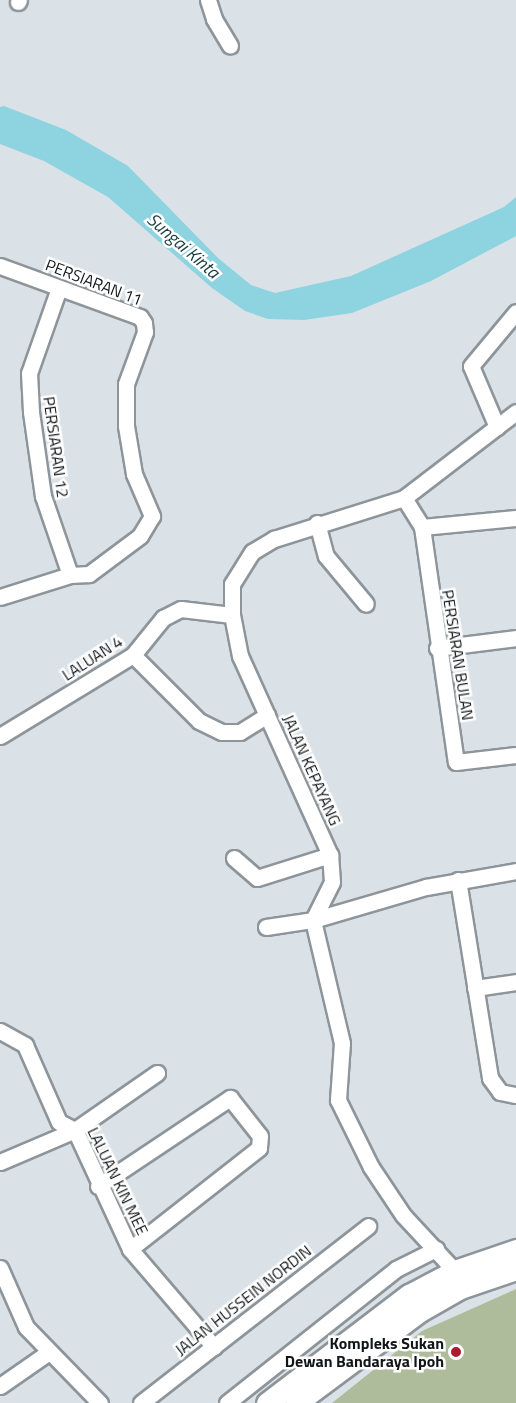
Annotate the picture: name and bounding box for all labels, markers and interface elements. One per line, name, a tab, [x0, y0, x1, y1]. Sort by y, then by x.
water label: Sungai Kinta	[142, 209, 224, 283]
street label: PERSIARAN 11	[43, 255, 145, 309]
street label: PERSIARAN 12	[39, 395, 73, 499]
street label: PERSIARAN BULAN	[438, 588, 478, 722]
street label: LALUAN 4	[58, 632, 126, 684]
street label: JALAN KEPAYANG	[279, 712, 345, 828]
street label: LALUAN KIN MEE	[84, 1124, 152, 1238]
street label: JALAN HUSSEIN NORDIN	[171, 1241, 315, 1359]
place label: Kompleks Sukan Dewan Bandaraya Ipoh	[285, 1333, 444, 1371]
marker: Kompleks Sukan Dewan Bandaraya Ipoh	[449, 1345, 463, 1359]

